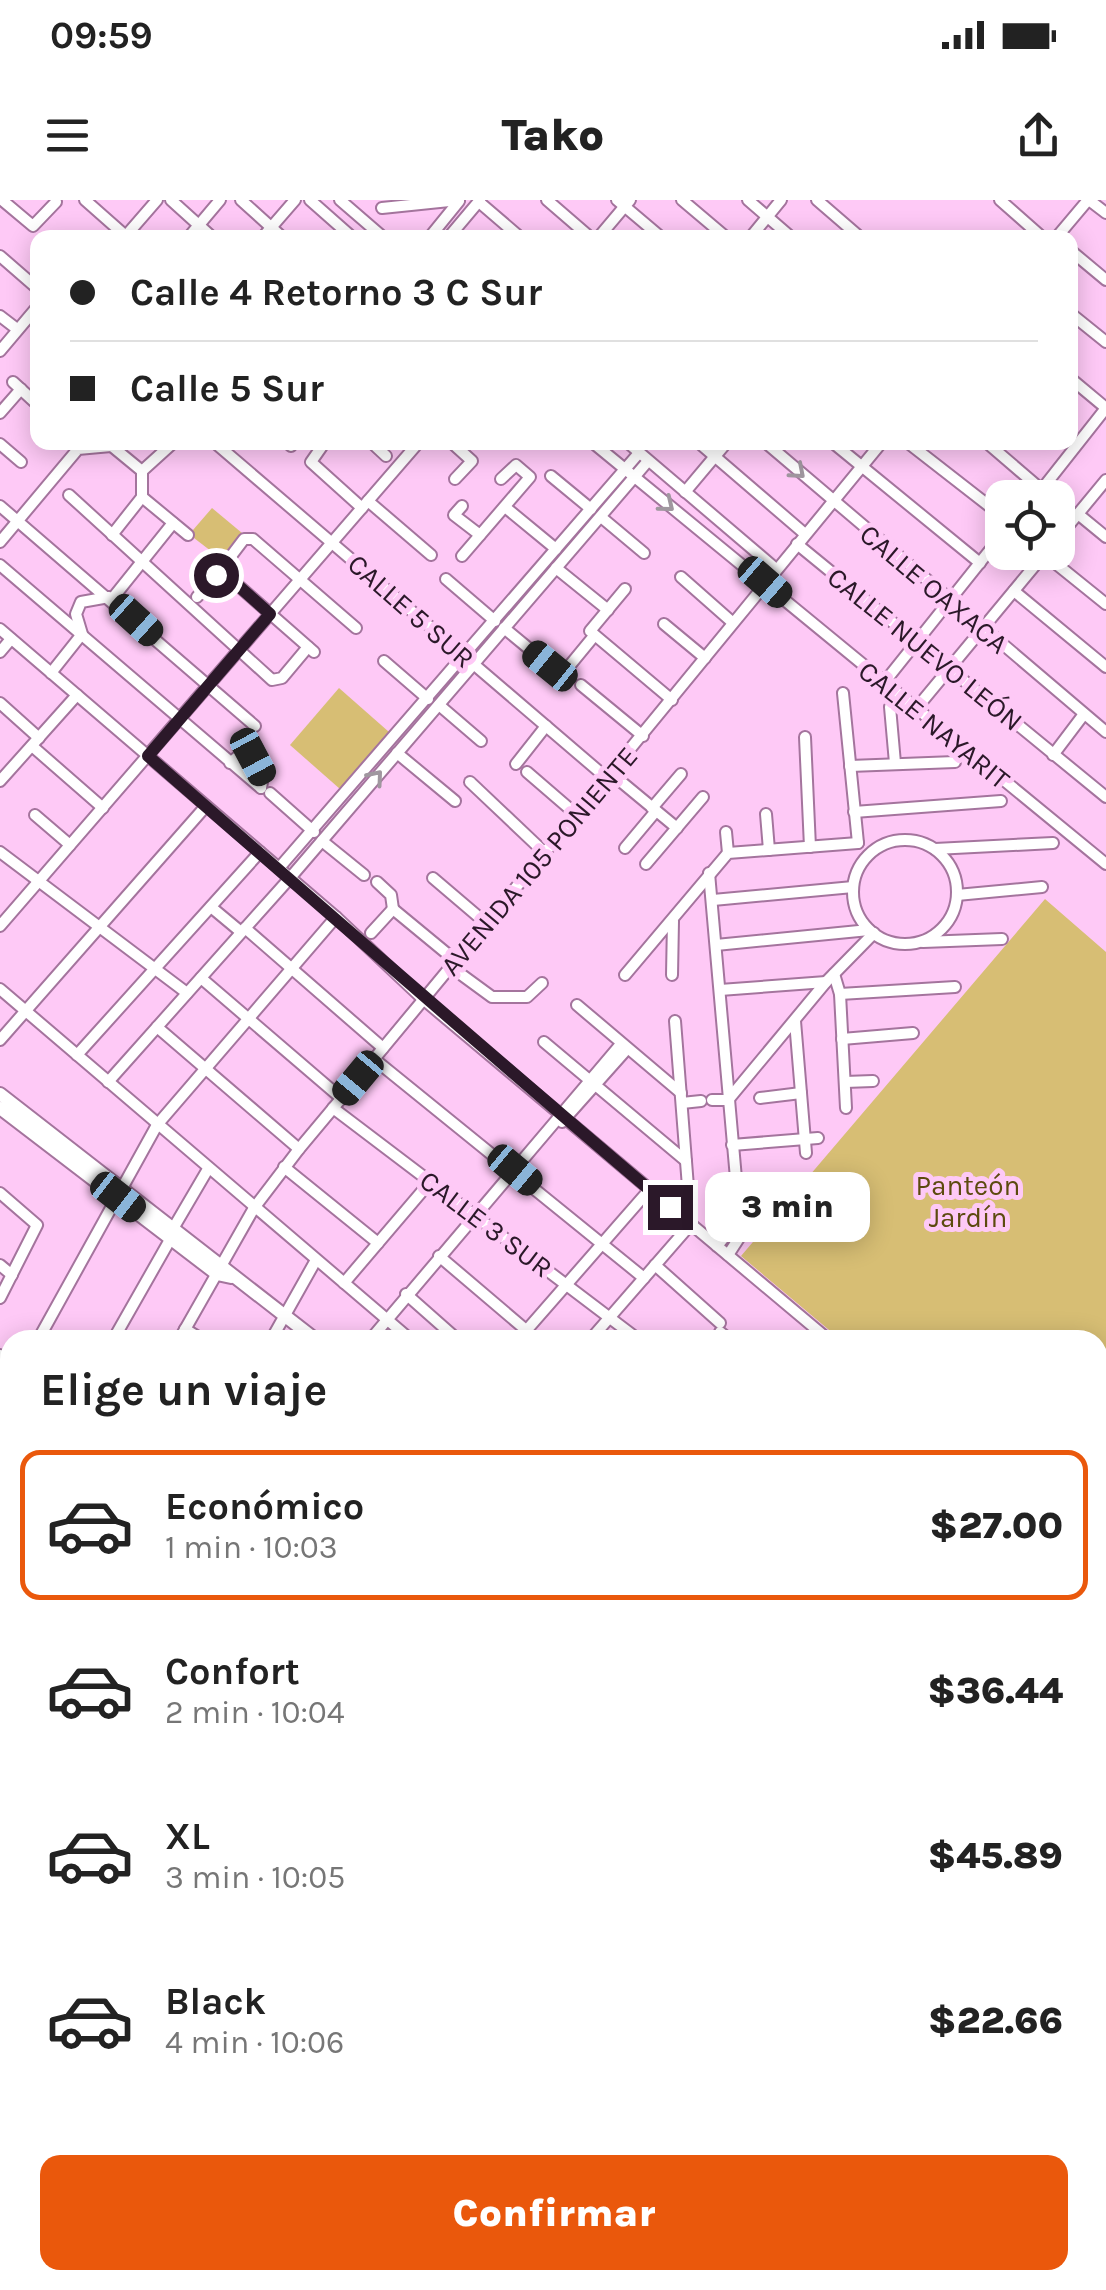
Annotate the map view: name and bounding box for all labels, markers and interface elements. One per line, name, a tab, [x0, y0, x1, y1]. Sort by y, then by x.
text: 09:59	[50, 13, 153, 58]
icon: menu	[40, 108, 95, 163]
icon: share	[1011, 108, 1066, 163]
text: Tako	[501, 109, 605, 161]
text: Calle 4 Retorno 3 C Sur	[130, 270, 542, 315]
text: Calle 5 Sur	[130, 366, 324, 411]
one-way arrow	[787, 460, 805, 478]
map controls	[985, 480, 1075, 570]
button: locate	[985, 480, 1075, 570]
one-way arrow	[655, 493, 673, 511]
street label: CALLE OAXACA	[853, 517, 1015, 661]
street label: CALLE 5 SUR	[341, 547, 481, 675]
car	[733, 551, 797, 613]
route start	[194, 553, 239, 598]
street label: CALLE NUEVO LEÓN	[821, 560, 1029, 738]
car	[104, 589, 168, 651]
car	[517, 635, 583, 697]
street label: CALLE NAYARIT	[852, 654, 1016, 796]
car	[226, 723, 280, 791]
street label: AVENIDA 105 PONIENTE	[434, 740, 644, 982]
one-way arrow	[365, 771, 383, 789]
car	[327, 1045, 389, 1111]
car	[482, 1139, 548, 1201]
street label: CALLE 3 SUR	[413, 1163, 559, 1285]
car	[85, 1167, 151, 1227]
park label: Panteón Jardín	[916, 1169, 1020, 1234]
callout: 3 min	[705, 1172, 870, 1242]
route end	[648, 1185, 693, 1230]
text: 3 min	[741, 1188, 834, 1225]
text: Elige un viaje	[40, 1364, 327, 1416]
icon: car	[45, 1480, 135, 1570]
text: Económico	[165, 1484, 364, 1529]
text: $27.00	[930, 1503, 1063, 1548]
text: 1 min · 10:03	[165, 1529, 338, 1566]
icon: car	[45, 1645, 135, 1735]
text: Confort	[165, 1649, 300, 1694]
text: $36.44	[927, 1668, 1063, 1713]
text: 2 min · 10:04	[165, 1694, 345, 1731]
icon: car	[45, 1810, 135, 1900]
text: XL	[165, 1814, 210, 1859]
text: $45.89	[928, 1833, 1063, 1878]
text: 3 min · 10:05	[165, 1859, 345, 1896]
icon: car	[45, 1975, 135, 2065]
text: Black	[165, 1979, 266, 2024]
text: $22.66	[928, 1998, 1063, 2043]
text: 4 min · 10:06	[165, 2024, 344, 2061]
button: Confirmar	[40, 2155, 1068, 2270]

